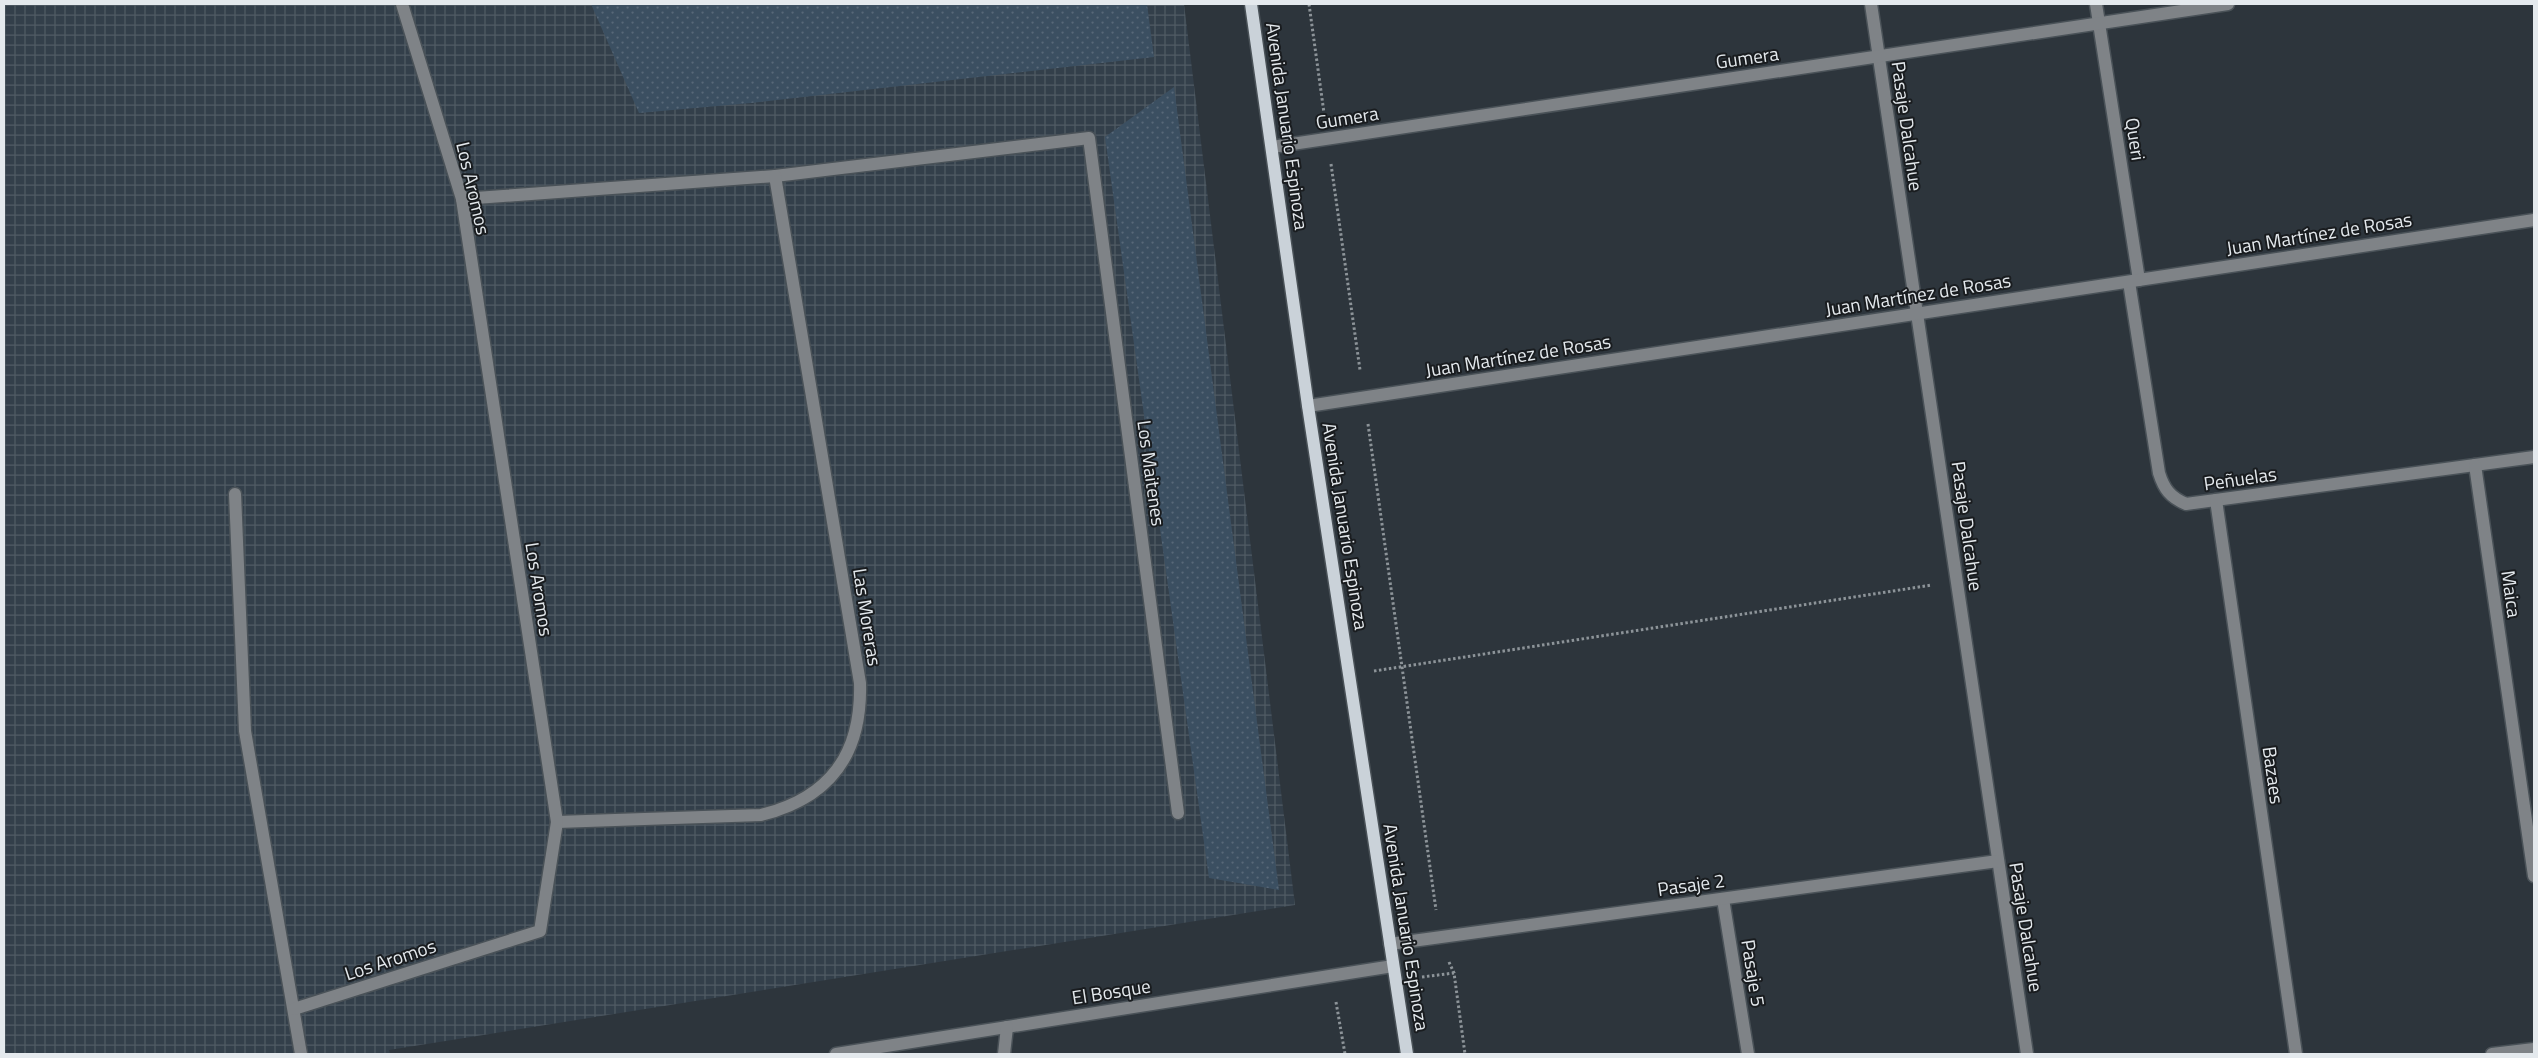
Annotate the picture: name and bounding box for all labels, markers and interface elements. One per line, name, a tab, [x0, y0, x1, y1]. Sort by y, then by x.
street label: Avenida Januario Espinoza	[1259, 20, 1317, 232]
street label: Gumera	[1714, 38, 1781, 76]
street label: Pasaje Dalcahue	[1885, 59, 1931, 193]
street label: Gumera	[1313, 98, 1381, 136]
street label: Queri	[2118, 116, 2154, 162]
street label: Los Aromos	[449, 139, 499, 237]
street label: Juan Martínez de Rosas	[2224, 204, 2414, 262]
street label: Juan Martínez de Rosas	[1823, 265, 2013, 323]
street label: Juan Martínez de Rosas	[1423, 326, 1613, 384]
street label: Los Maitenes	[1130, 418, 1174, 528]
street label: Avenida Januario Espinoza	[1315, 420, 1377, 632]
street label: Pasaje Dalcahue	[1945, 459, 1991, 593]
street label: Peñuelas	[2202, 459, 2279, 497]
street label: Los Aromos	[518, 540, 562, 638]
street label: Las Moreras	[846, 566, 890, 668]
street label: Maica	[2494, 568, 2530, 620]
street label: Bazaes	[2256, 744, 2292, 806]
street label: Avenida Januario Espinoza	[1376, 821, 1438, 1033]
street label: Pasaje Dalcahue	[2002, 860, 2052, 994]
street label: Pasaje 2	[1655, 865, 1727, 903]
street label: Los Aromos	[341, 931, 440, 987]
street label: Pasaje 5	[1734, 937, 1774, 1009]
street label: El Bosque	[1070, 970, 1152, 1012]

